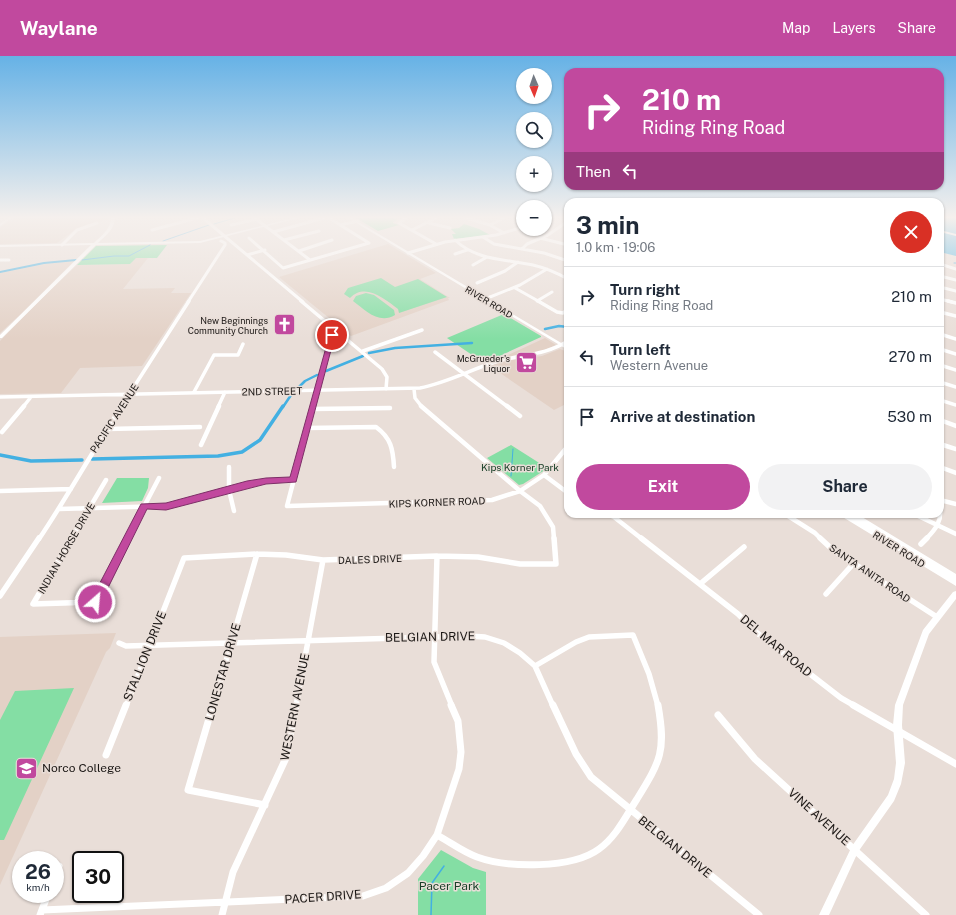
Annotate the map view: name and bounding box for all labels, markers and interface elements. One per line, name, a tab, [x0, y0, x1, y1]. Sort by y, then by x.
text: Waylane	[20, 17, 98, 39]
text: Map	[782, 20, 810, 36]
text: Layers	[832, 20, 876, 36]
text: Share	[898, 20, 936, 36]
north arrow	[516, 68, 552, 104]
map controls	[516, 68, 552, 236]
text: 210 m	[642, 83, 721, 116]
icon: right	[576, 84, 628, 136]
button: search	[516, 112, 552, 148]
text: Riding Ring Road	[642, 117, 785, 138]
button: +	[516, 156, 552, 192]
icon: left	[619, 160, 641, 182]
text: Then	[576, 163, 611, 180]
button: −	[516, 200, 552, 236]
text: 3 min	[576, 211, 640, 239]
button: close	[890, 211, 932, 253]
text: 1.0 km · 19:06	[576, 240, 655, 255]
text: Turn right	[610, 281, 680, 298]
street label: RIVER ROAD	[463, 284, 515, 320]
icon: right	[576, 286, 598, 308]
text: 210 m	[891, 288, 932, 305]
text: Riding Ring Road	[610, 298, 713, 313]
church icon: New Beginnings Community Church	[271, 312, 297, 338]
place label: New Beginnings Community Church	[188, 315, 268, 336]
pin	[315, 318, 349, 352]
icon: arrive	[321, 324, 343, 346]
text: Turn left	[610, 341, 671, 358]
icon: left	[576, 346, 598, 368]
text: 270 m	[889, 348, 932, 365]
supermarket icon: McGrueder's Liquor	[513, 350, 539, 376]
place label: McGrueder's Liquor	[457, 353, 510, 374]
text: Western Avenue	[610, 358, 708, 373]
street label: PACIFIC AVENUE	[87, 381, 141, 455]
street label: 2ND STREET	[242, 384, 303, 398]
icon: arrive	[576, 406, 598, 428]
text: Arrive at destination	[610, 408, 755, 425]
text: 530 m	[887, 408, 932, 425]
park label: Kips Korner Park	[481, 461, 559, 473]
button: Exit	[576, 464, 750, 510]
button: Share	[758, 464, 932, 510]
street label: KIPS KORNER ROAD	[388, 494, 486, 510]
street label: INDIAN HORSE DRIVE	[35, 500, 97, 596]
street label: RIVER ROAD	[871, 528, 927, 570]
street label: SANTA ANITA ROAD	[827, 541, 913, 605]
street label: DALES DRIVE	[338, 552, 402, 566]
position arrow	[74, 581, 116, 623]
street label: STALLION DRIVE	[121, 609, 169, 703]
street label: DEL MAR ROAD	[737, 612, 815, 680]
street label: LONESTAR DRIVE	[202, 622, 244, 722]
street label: BELGIAN DRIVE	[385, 629, 475, 645]
street label: WESTERN AVENUE	[278, 652, 312, 762]
school or university icon: Norco College	[13, 755, 39, 781]
place label: Norco College	[42, 761, 121, 775]
street label: VINE AVENUE	[785, 786, 853, 848]
street label: BELGIAN DRIVE	[635, 813, 715, 881]
speed limit sign: 30	[72, 851, 124, 903]
text: 26	[25, 860, 51, 884]
park label: Pacer Park	[419, 879, 480, 893]
text: km/h	[26, 881, 50, 893]
street label: PACER DRIVE	[284, 887, 362, 907]

